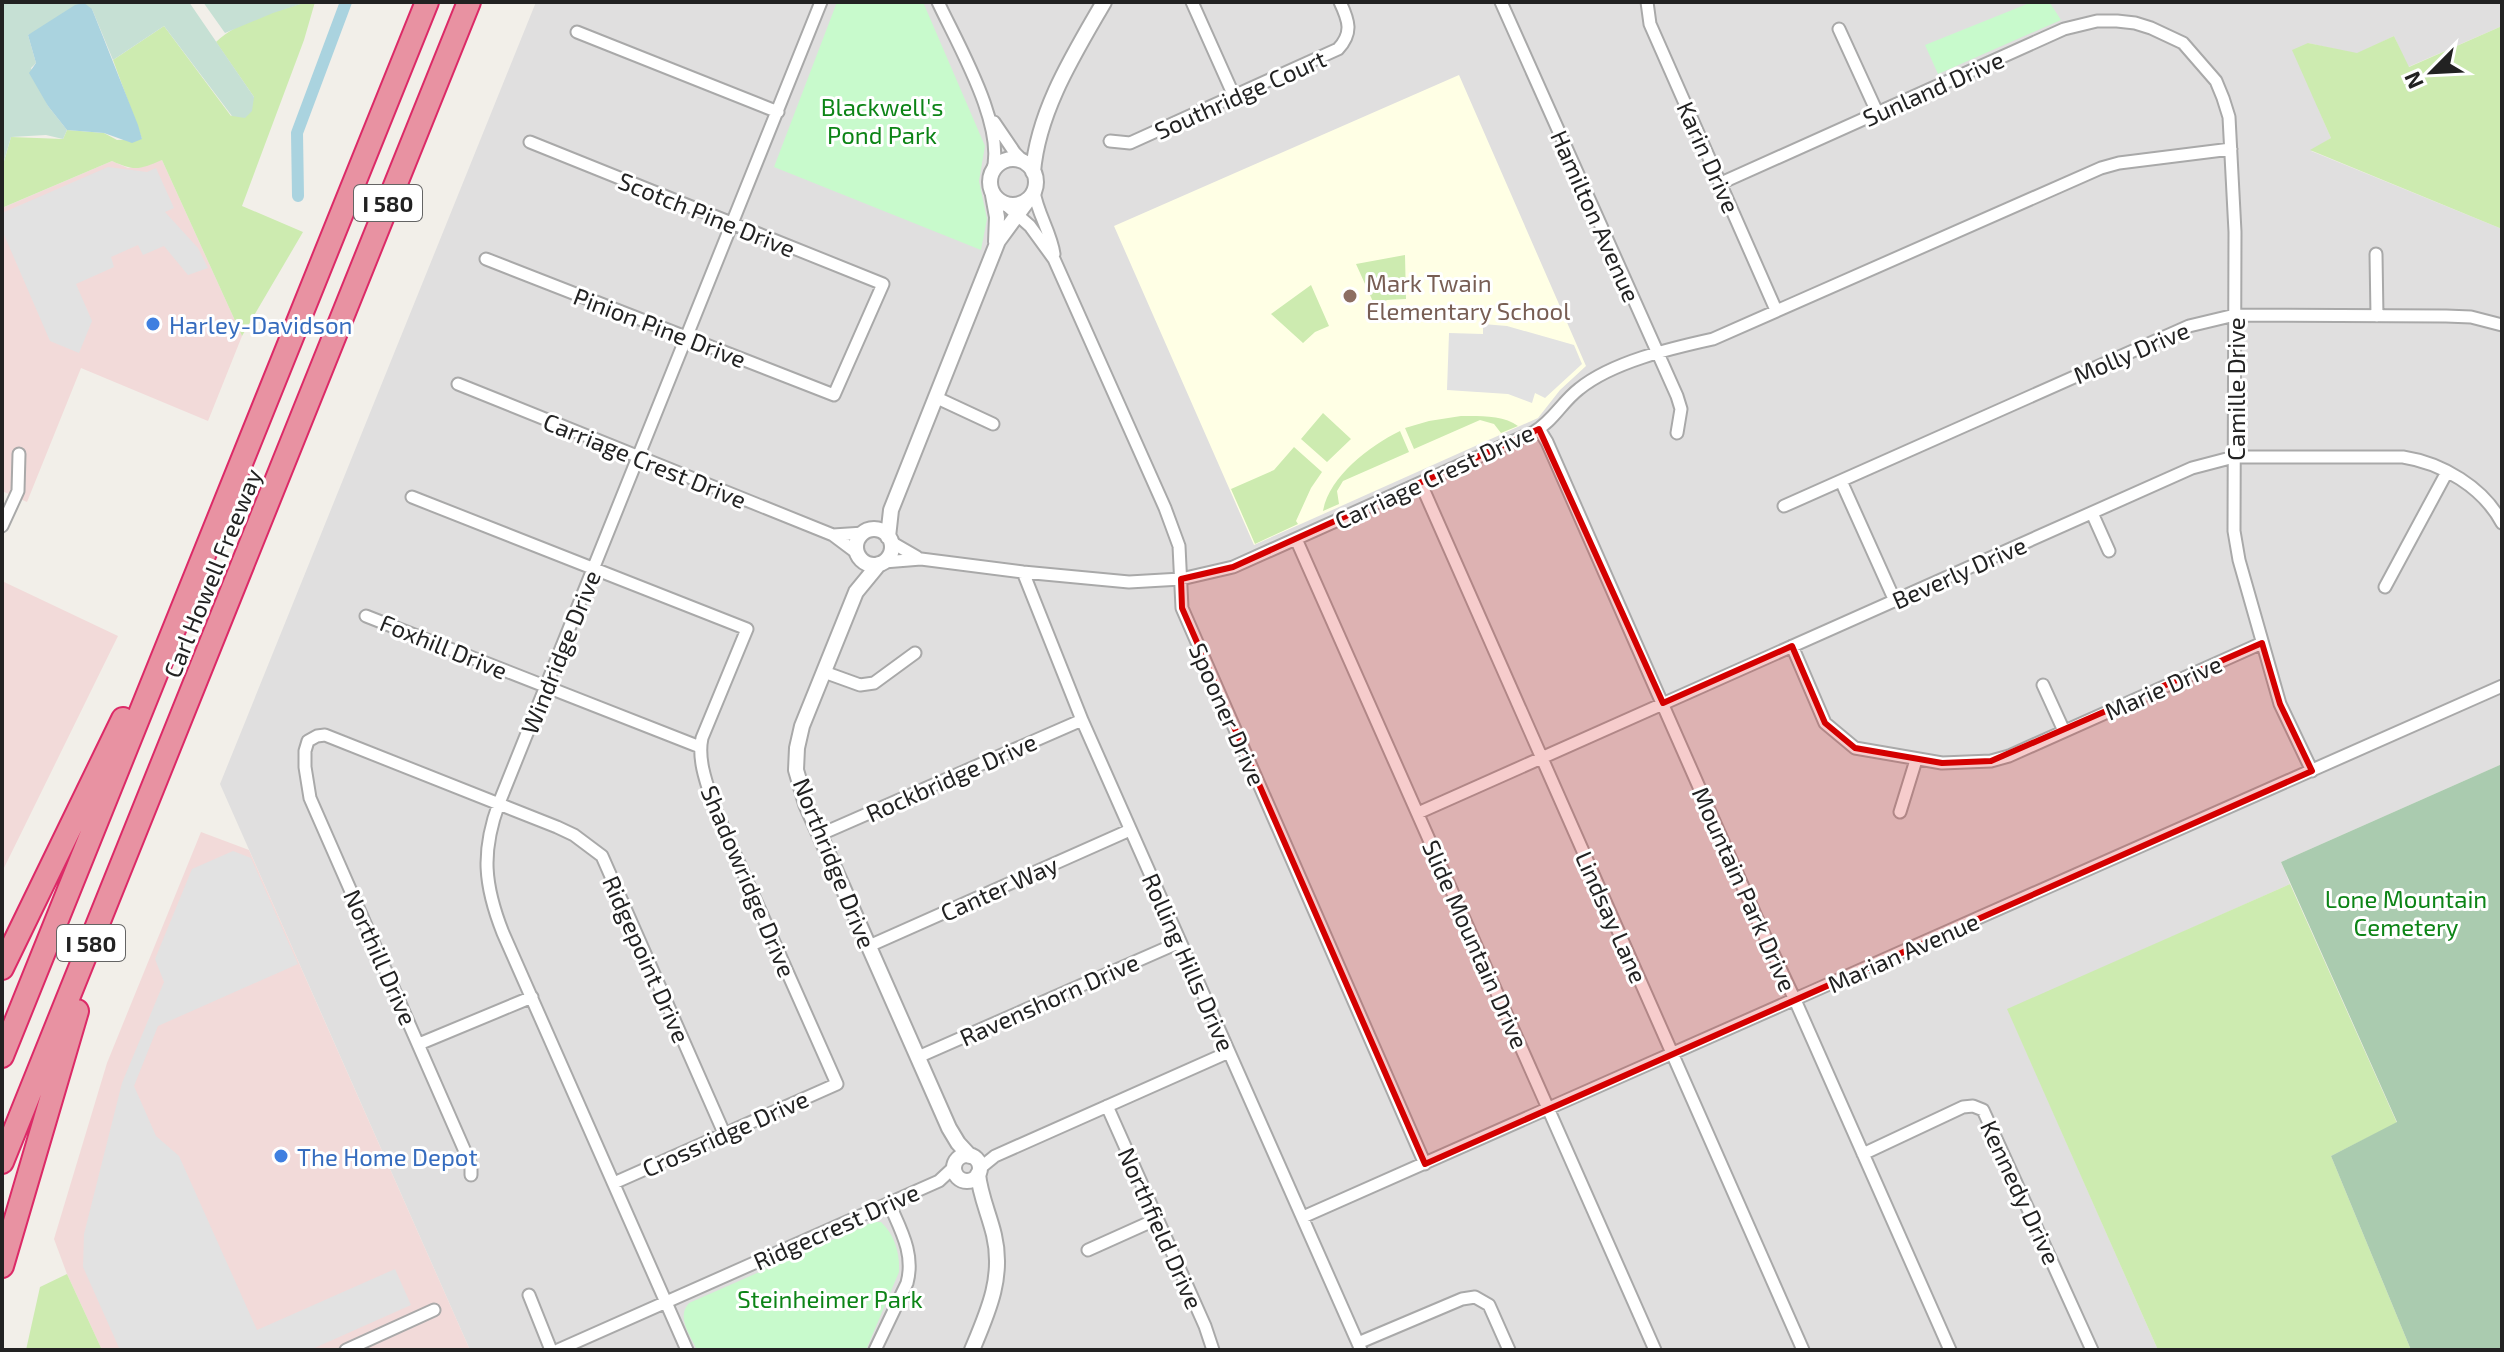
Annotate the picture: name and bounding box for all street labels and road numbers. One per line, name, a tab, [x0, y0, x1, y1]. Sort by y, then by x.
street label: Southridge Court	[1150, 43, 1330, 145]
street label: Sunland Drive	[1858, 44, 2008, 132]
street label: Karin Drive	[1672, 97, 1746, 217]
street label: Hamilton Avenue	[1545, 126, 1647, 306]
street label: Scotch Pine Drive	[614, 165, 800, 263]
road number: I 580	[354, 185, 422, 221]
street label: Pinion Pine Drive	[570, 281, 750, 373]
street label: Molly Drive	[2069, 315, 2193, 389]
street label: Camille Drive	[2221, 317, 2250, 461]
street label: Carriage Crest Drive	[539, 406, 751, 514]
street label: Carriage Crest Drive	[1330, 417, 1538, 535]
street label: Carl Howell Freeway	[157, 464, 267, 682]
street label: Beverly Drive	[1887, 529, 2031, 615]
street label: Windridge Drive	[514, 566, 606, 738]
street label: Foxhill Drive	[376, 607, 512, 685]
street label: Spooner Drive	[1184, 638, 1272, 790]
street label: Marie Drive	[2100, 648, 2226, 726]
street label: Rockbridge Drive	[861, 726, 1041, 828]
street label: Northridge Drive	[788, 774, 882, 952]
street label: Shadowridge Drive	[696, 781, 802, 981]
street label: Mountain Park Drive	[1687, 782, 1803, 996]
street label: Slide Mountain Drive	[1417, 835, 1535, 1053]
street label: Lindsay Lane	[1570, 847, 1654, 987]
street label: Canter Way	[936, 849, 1062, 927]
street label: Rolling Hills Drive	[1137, 868, 1241, 1056]
street label: Ridgepoint Drive	[597, 871, 697, 1047]
street label: Northill Drive	[338, 885, 424, 1029]
street label: Marian Avenue	[1823, 906, 1983, 998]
road number: I 580	[57, 925, 125, 961]
street label: Ravenshorn Drive	[955, 946, 1143, 1052]
street label: Crossridge Drive	[637, 1083, 813, 1183]
street label: Kennedy Drive	[1975, 1115, 2067, 1269]
street label: Northfield Drive	[1112, 1143, 1210, 1313]
street label: Ridgecrest Drive	[749, 1176, 923, 1276]

